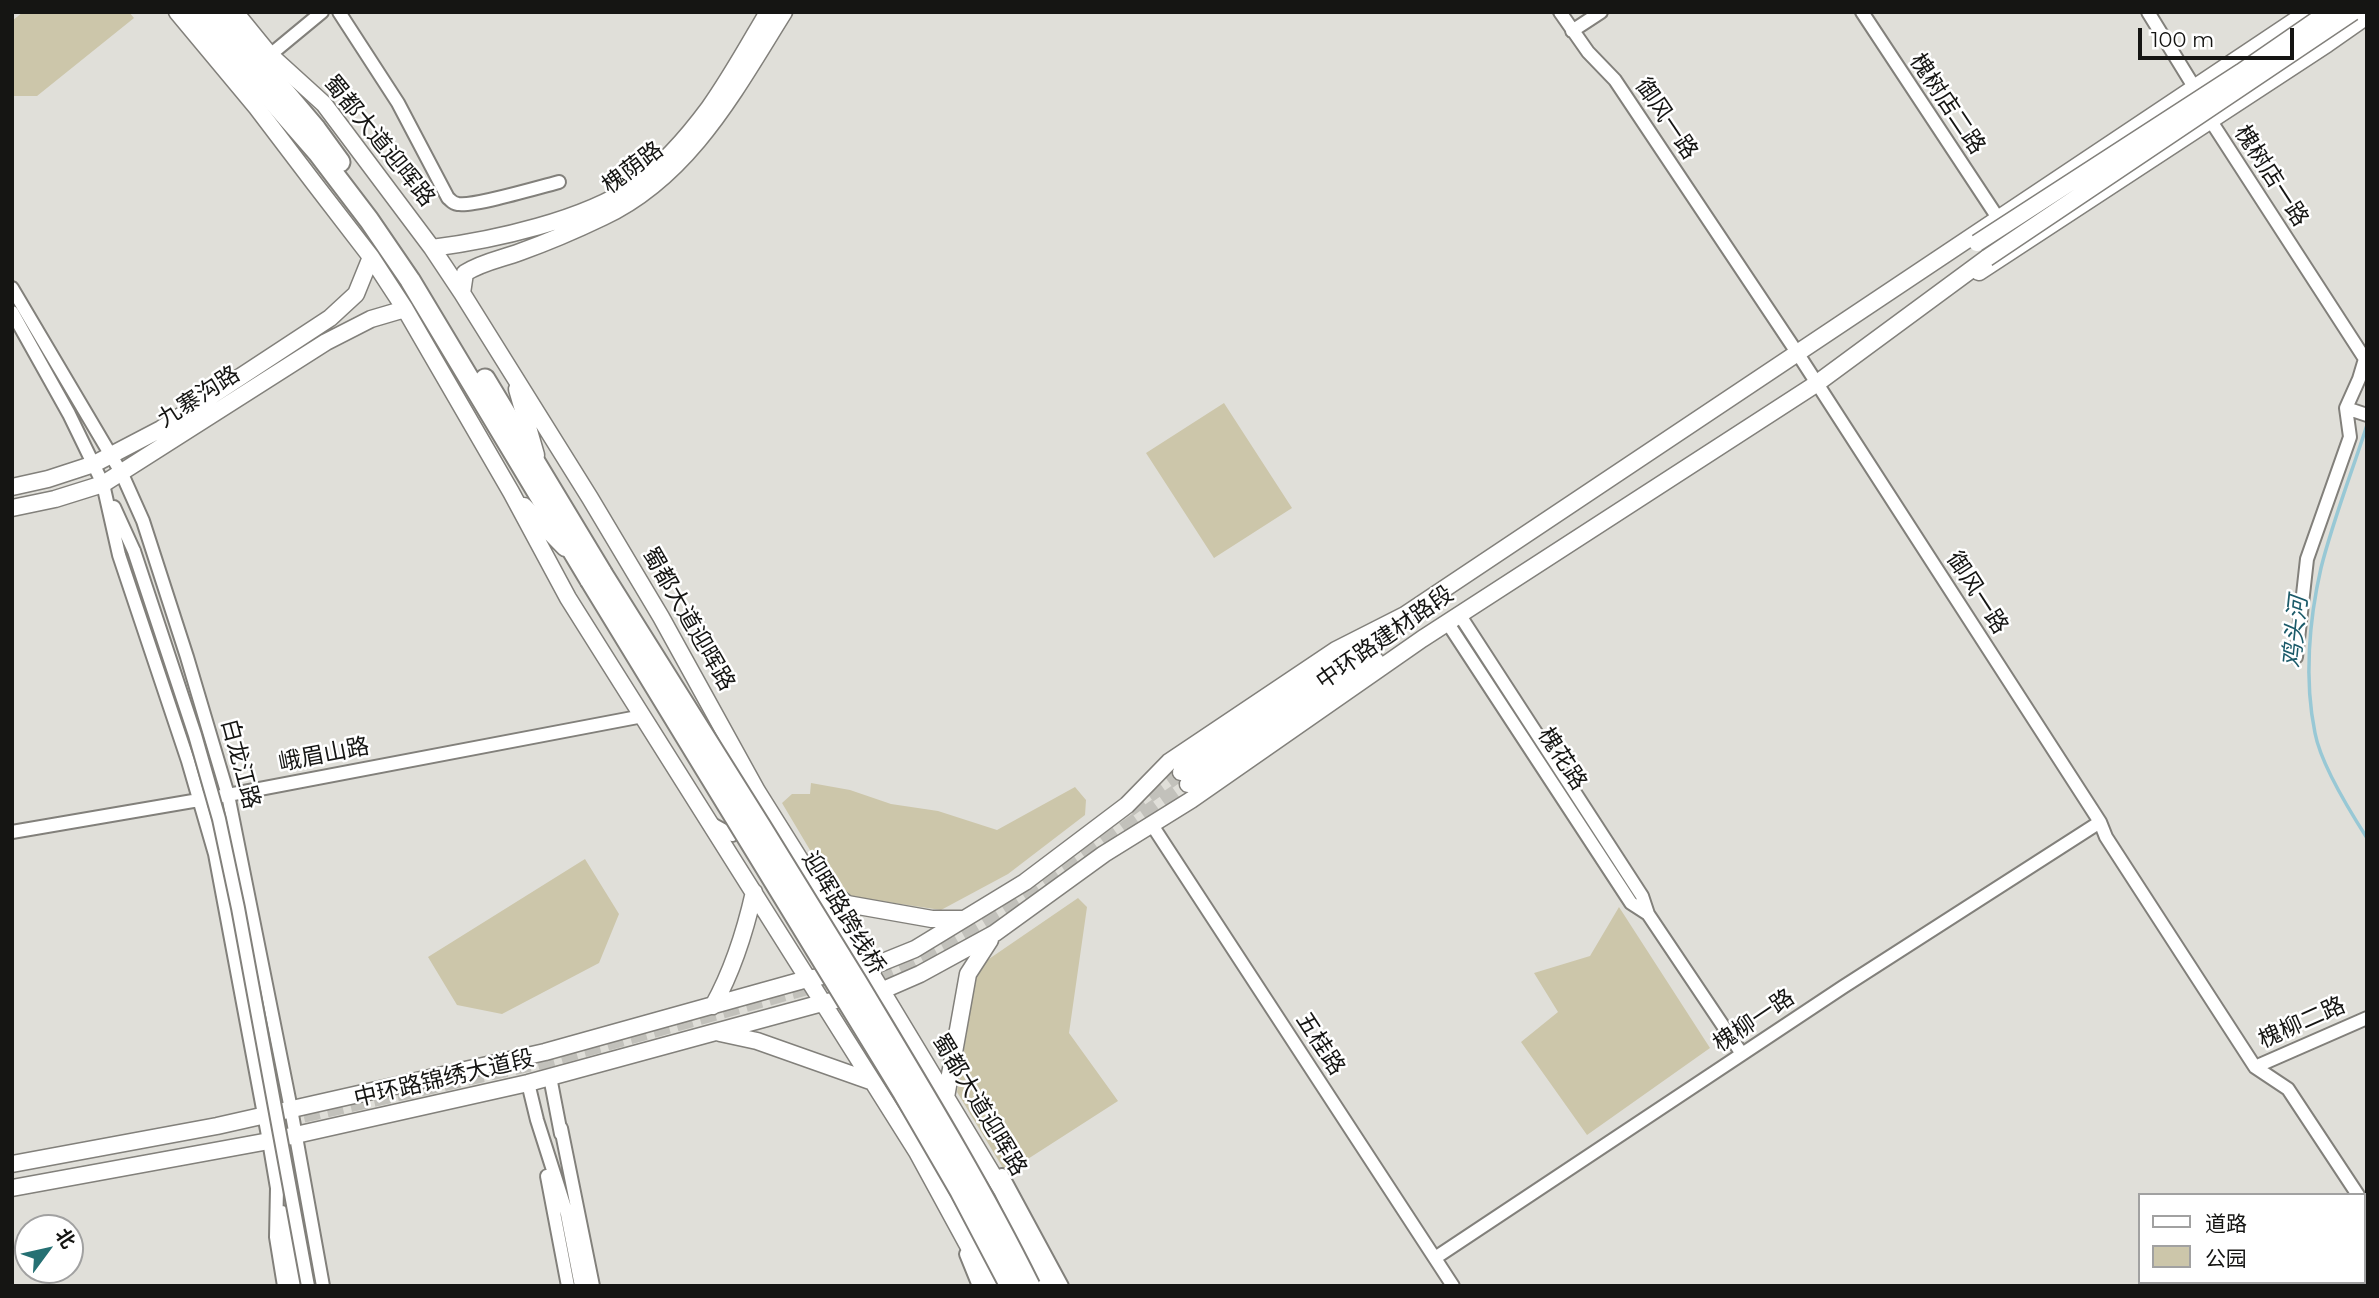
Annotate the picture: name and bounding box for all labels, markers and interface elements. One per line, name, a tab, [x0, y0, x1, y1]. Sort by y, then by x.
scale bar	[2141, 14, 2297, 58]
text: 100 m	[2151, 27, 2214, 52]
street label: 槐树店二路	[1903, 49, 1991, 159]
street label: 蜀都大道迎晖路	[318, 70, 440, 212]
street label: 御风一路	[1629, 73, 1703, 165]
street label: 槐树店一路	[2228, 120, 2314, 232]
street label: 槐荫路	[597, 136, 669, 200]
street label: 九寨沟路	[153, 360, 245, 434]
street label: 蜀都大道迎晖路	[636, 542, 740, 696]
street label: 御风一路	[1940, 547, 2014, 639]
street label: 中环路建材路段	[1311, 581, 1459, 695]
water label: 鸡头河	[2278, 595, 2314, 669]
street label: 白龙江路	[215, 716, 265, 812]
street label: 槐花路	[1532, 723, 1592, 795]
street label: 峨眉山路	[276, 733, 372, 777]
street label: 迎晖路跨线桥	[796, 847, 890, 979]
street label: 槐柳一路	[1708, 984, 1800, 1058]
street label: 槐柳二路	[2254, 992, 2350, 1054]
street label: 五桂路	[1290, 1008, 1350, 1080]
street label: 蜀都大道迎晖路	[926, 1029, 1032, 1181]
street label: 中环路锦绣大道段	[351, 1045, 537, 1113]
legend	[2138, 1193, 2365, 1284]
text: 道路	[2205, 1211, 2247, 1236]
north arrow	[14, 1214, 84, 1284]
text: 北	[51, 1224, 80, 1253]
text: 公园	[2205, 1246, 2247, 1271]

